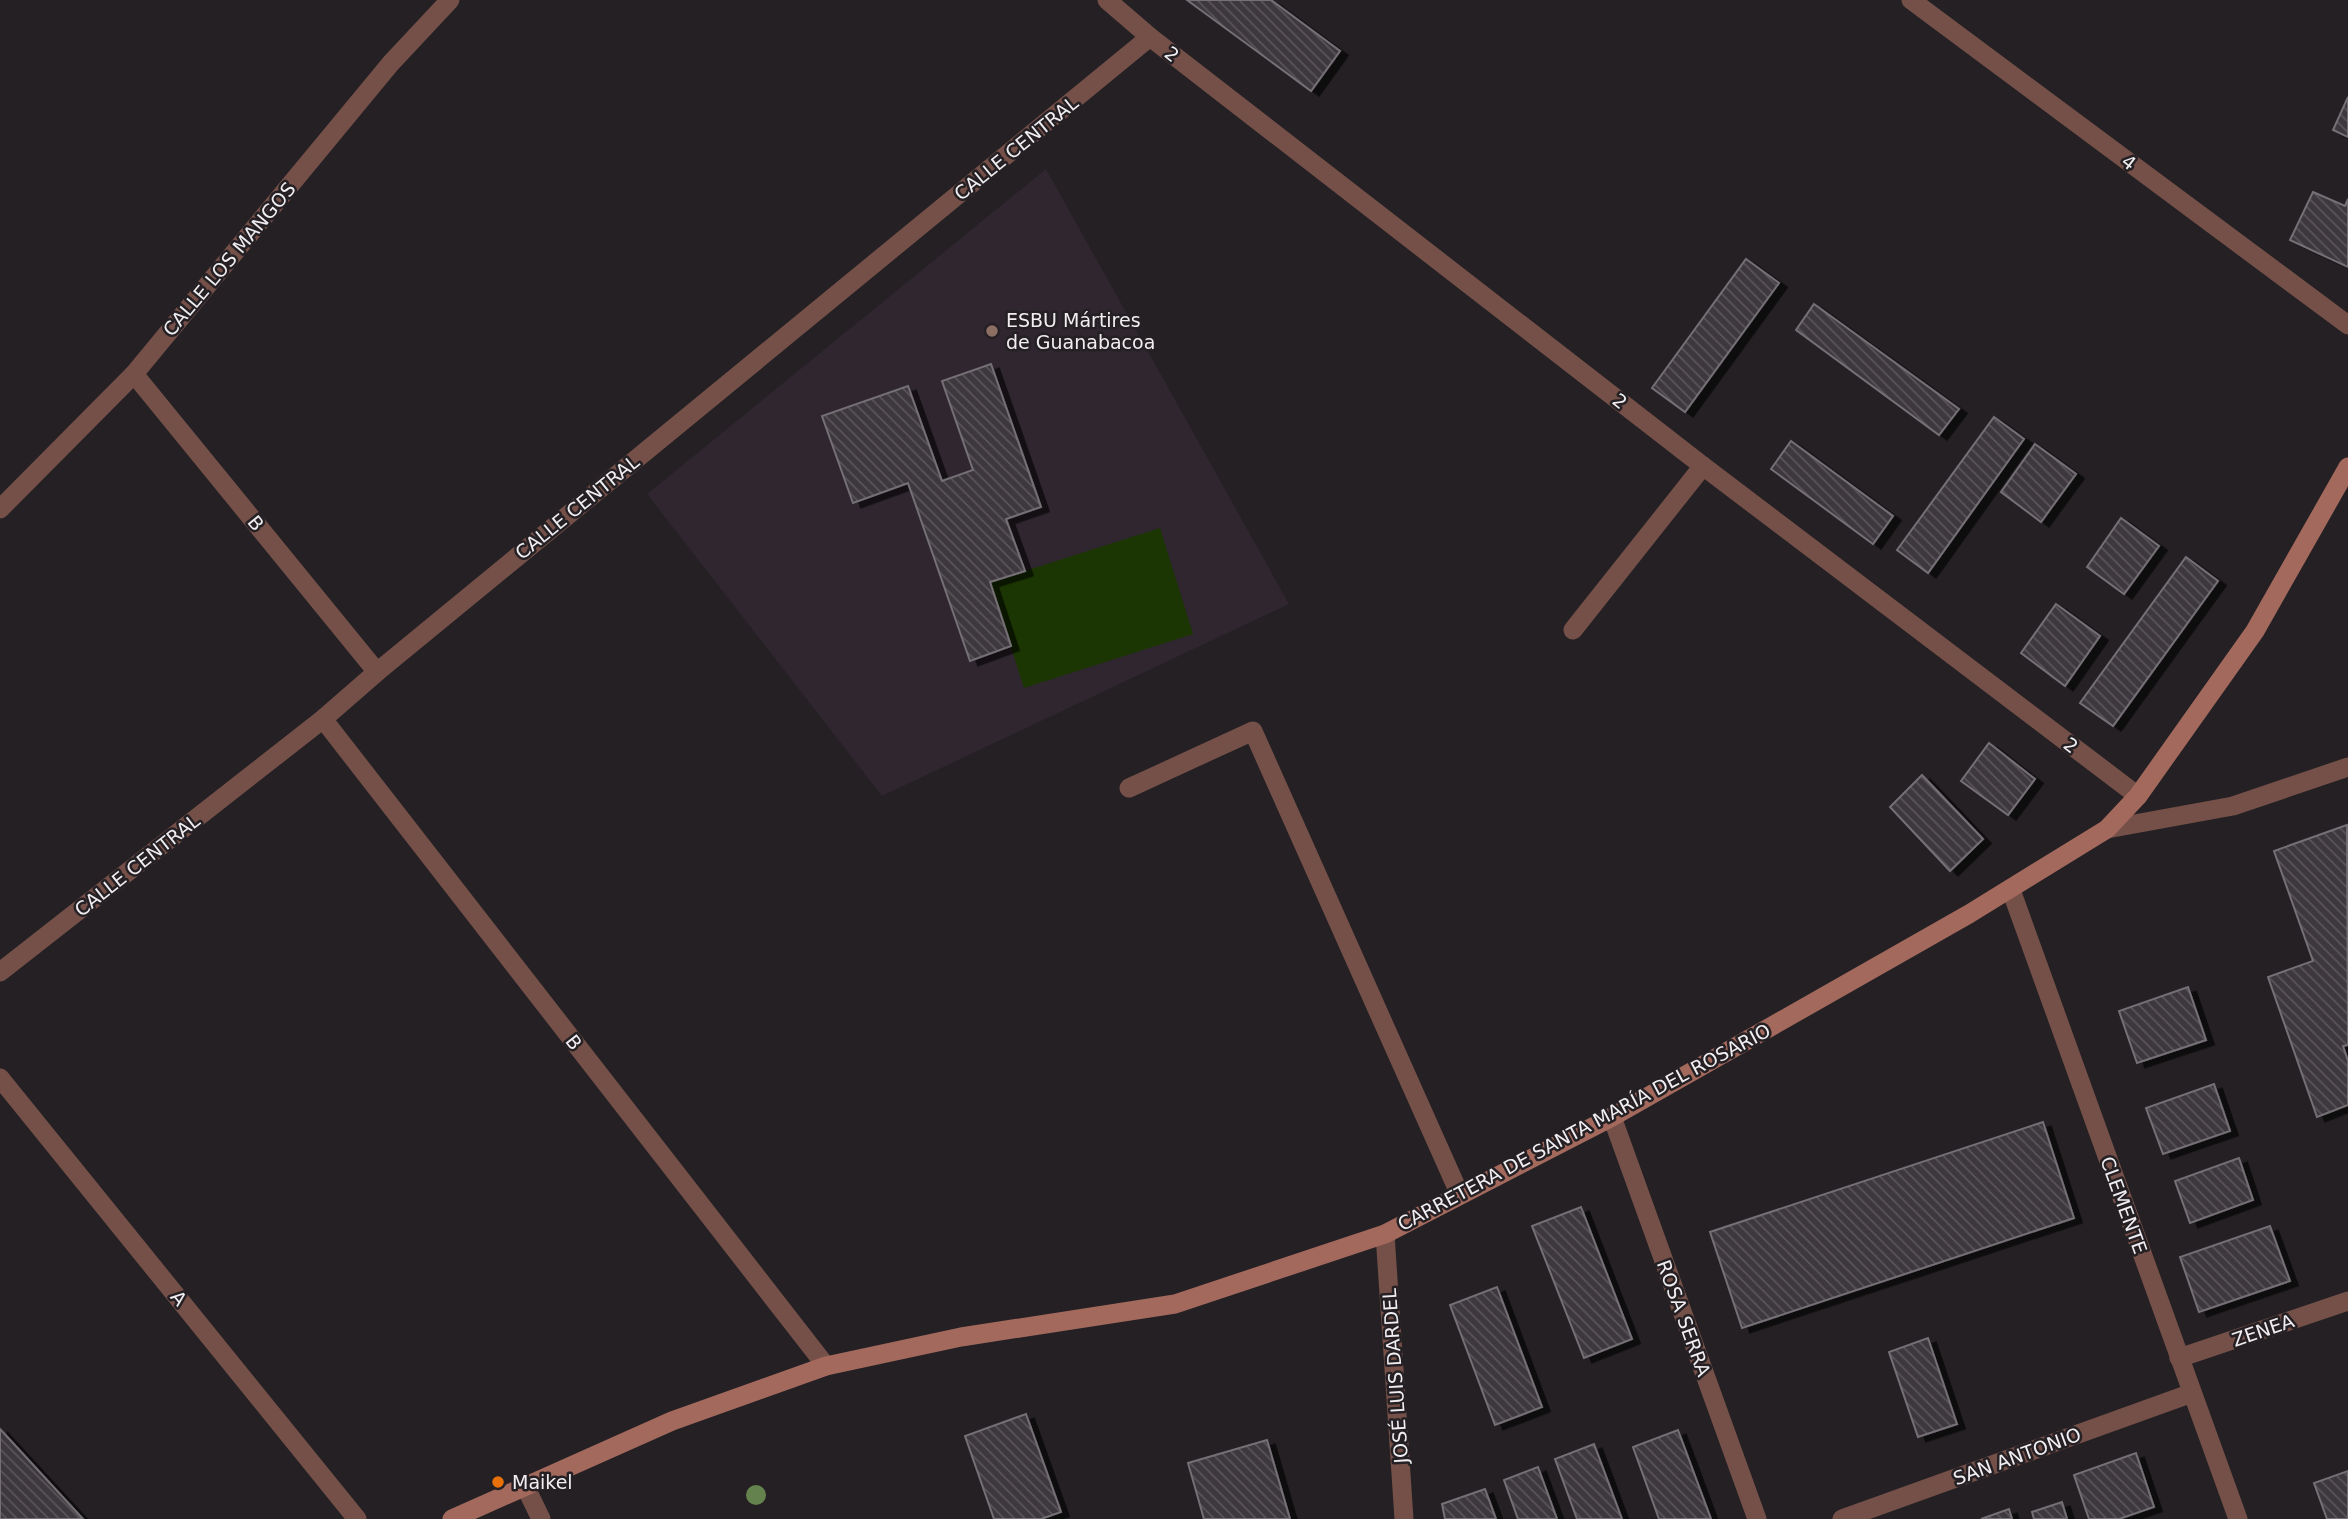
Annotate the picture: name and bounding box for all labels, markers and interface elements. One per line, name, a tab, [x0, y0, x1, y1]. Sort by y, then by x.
street label: 2	[1160, 42, 1184, 66]
street label: CALLE CENTRAL	[950, 91, 1083, 205]
street label: 4	[2118, 150, 2140, 174]
street label: CALLE LOS MANGOS	[158, 178, 300, 340]
place label: ESBU Mártires de Guanabacoa	[1006, 309, 1155, 353]
marker: ESBU Mártires de Guanabacoa	[984, 323, 1000, 339]
street label: 2	[1608, 389, 1632, 413]
street label: CALLE CENTRAL	[511, 450, 644, 564]
street label: B	[243, 511, 269, 535]
street label: 2	[2060, 733, 2082, 757]
street label: CALLE CENTRAL	[70, 809, 204, 921]
street label: CARRETERA DE SANTA MARÍA DEL ROSARIO	[1394, 1019, 1774, 1235]
street label: B	[561, 1030, 587, 1054]
street label: CLEMENTE	[2096, 1153, 2152, 1257]
street label: ROSA SERRA	[1653, 1257, 1715, 1379]
street label: A	[166, 1286, 192, 1310]
street label: JOSÉ LUIS DARDEL	[1378, 1287, 1412, 1465]
street label: ZENEA	[2229, 1309, 2297, 1351]
street label: SAN ANTONIO	[1950, 1423, 2084, 1489]
place label: Maikel	[512, 1471, 573, 1493]
marker: Maikel	[490, 1474, 506, 1490]

